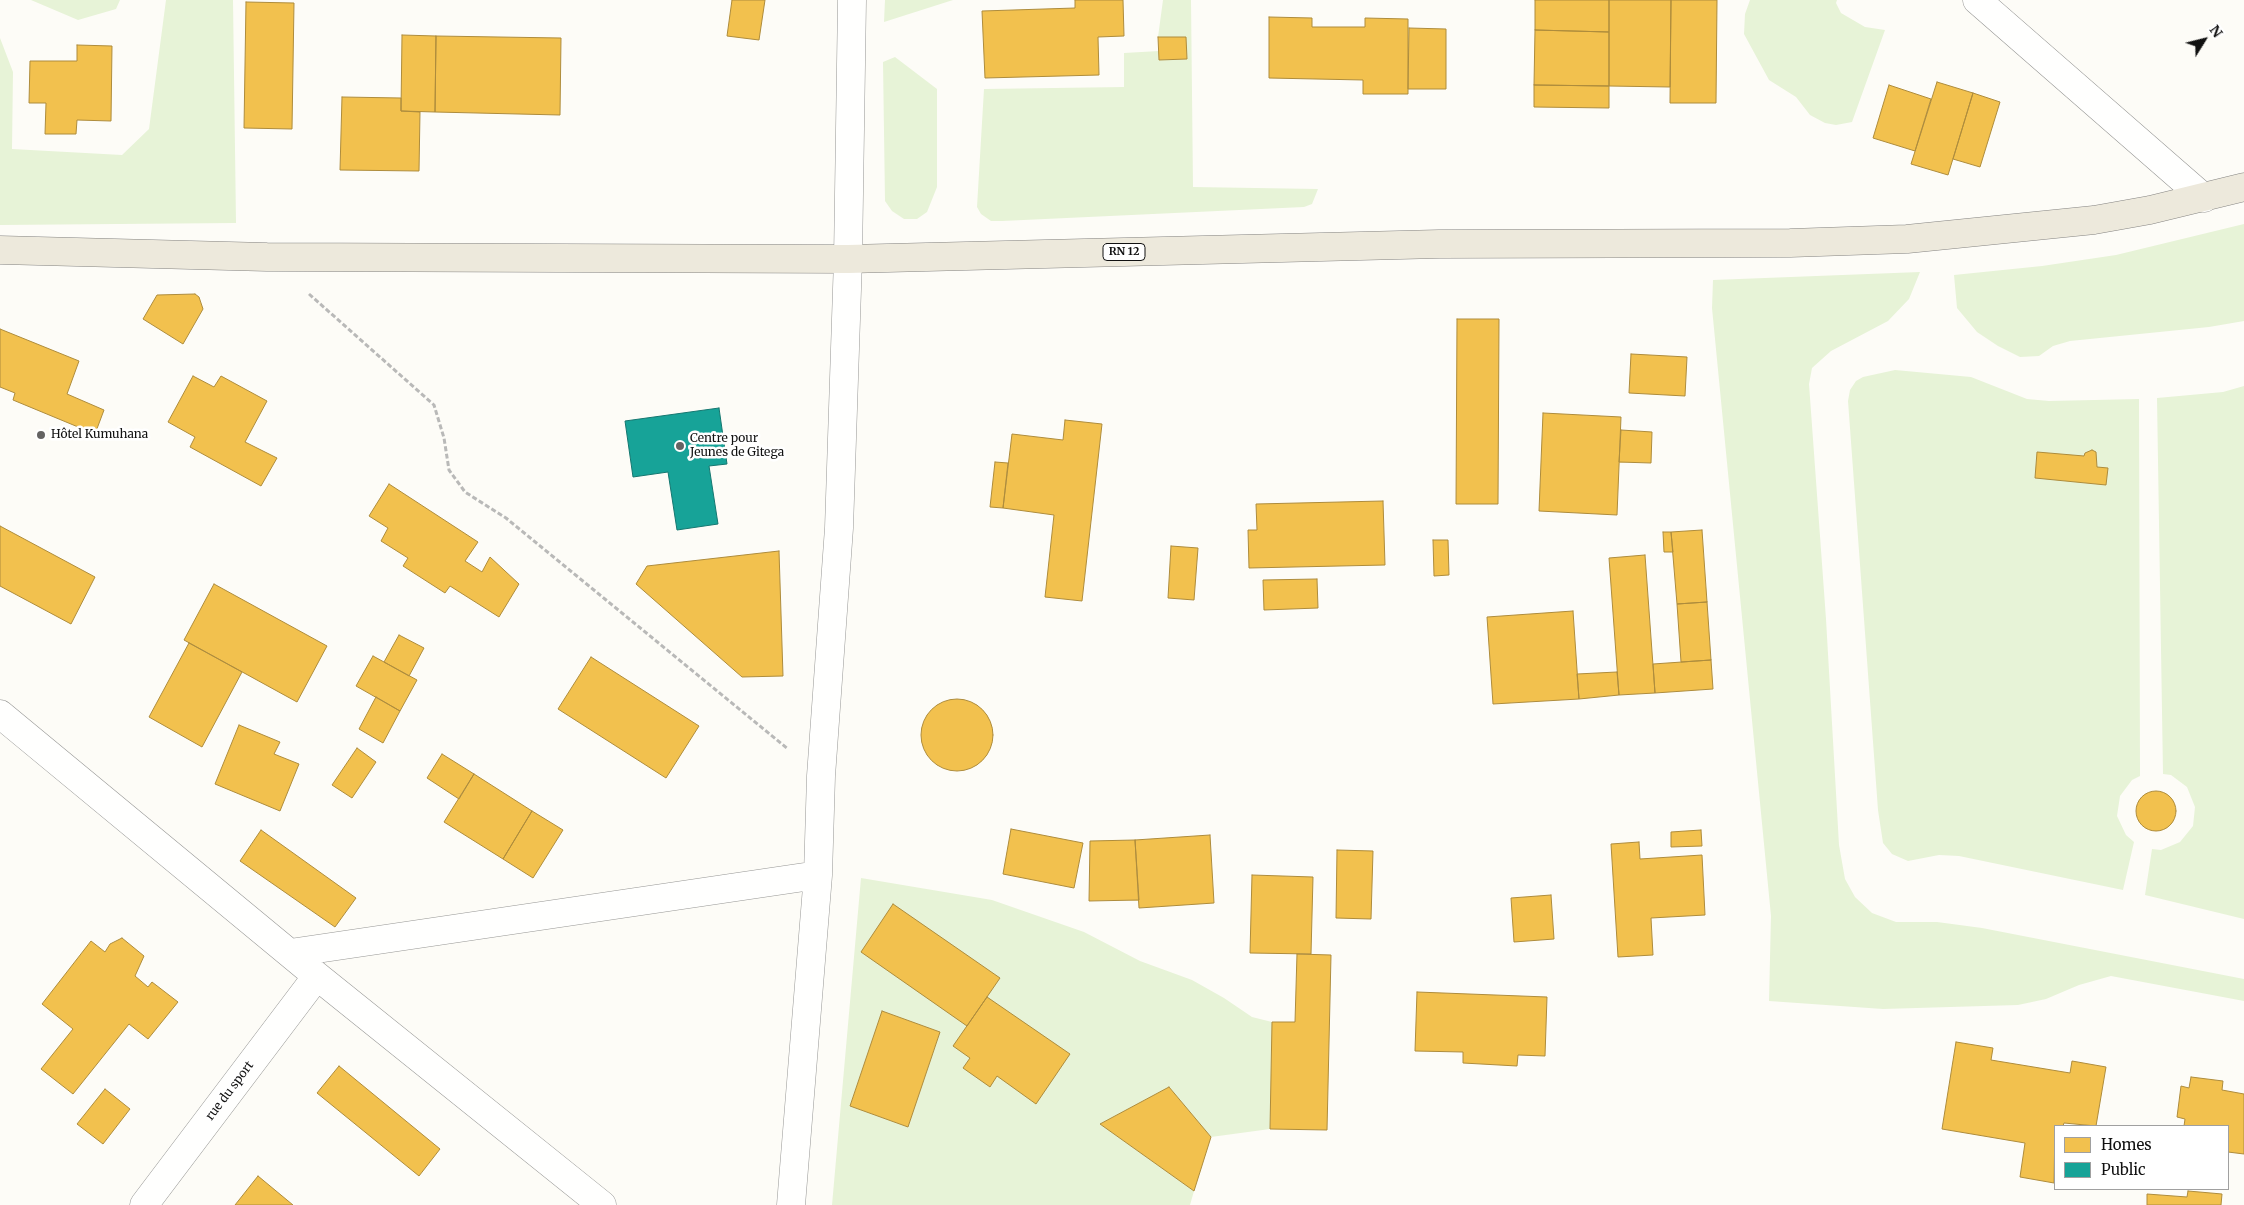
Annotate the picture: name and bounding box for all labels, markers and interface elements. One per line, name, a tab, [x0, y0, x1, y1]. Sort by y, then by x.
north arrow	[2179, 15, 2229, 65]
text: N	[2206, 21, 2227, 41]
road number: RN 12	[1103, 243, 1145, 260]
place label: Hôtel Kumuhana	[51, 428, 148, 442]
marker: Hôtel Kumuhana	[35, 429, 47, 441]
place label: Centre pour Jeunes de Gitega	[690, 432, 784, 460]
marker: Centre pour Jeunes de Gitega	[674, 440, 686, 452]
street label: rue du sport	[203, 1059, 257, 1123]
legend	[2054, 1125, 2229, 1190]
text: Homes	[2101, 1135, 2152, 1154]
text: Public	[2101, 1160, 2146, 1179]

